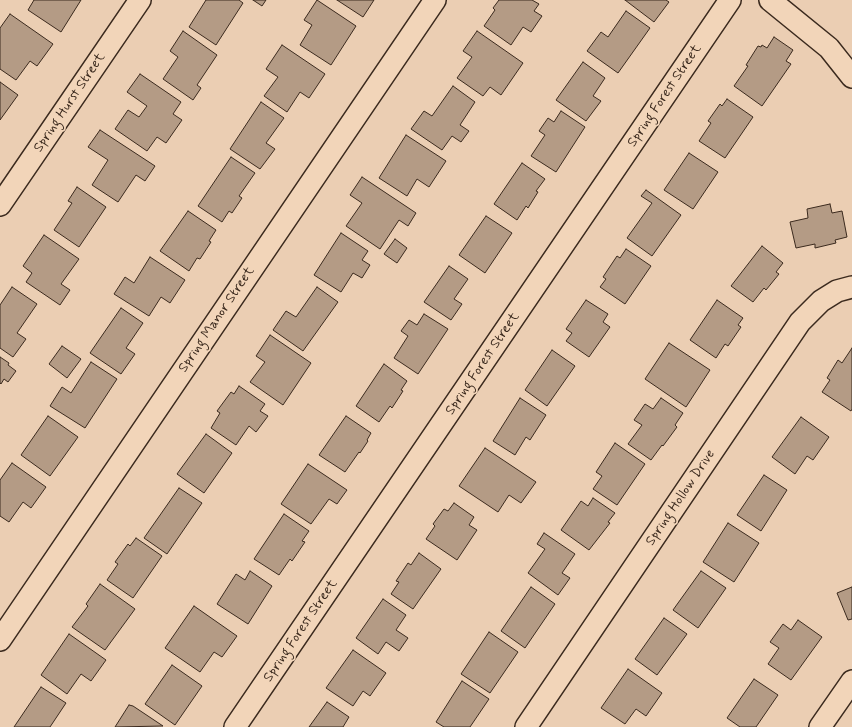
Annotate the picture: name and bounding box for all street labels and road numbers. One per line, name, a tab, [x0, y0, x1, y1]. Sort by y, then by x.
street label: Spring Forest Street	[624, 42, 706, 150]
street label: Spring Hurst Street	[31, 50, 109, 156]
street label: Spring Manor Street	[175, 264, 259, 376]
street label: Spring Forest Street	[442, 310, 524, 418]
street label: Spring Hollow Drive	[643, 447, 719, 549]
street label: Spring Forest Street	[260, 577, 342, 685]

